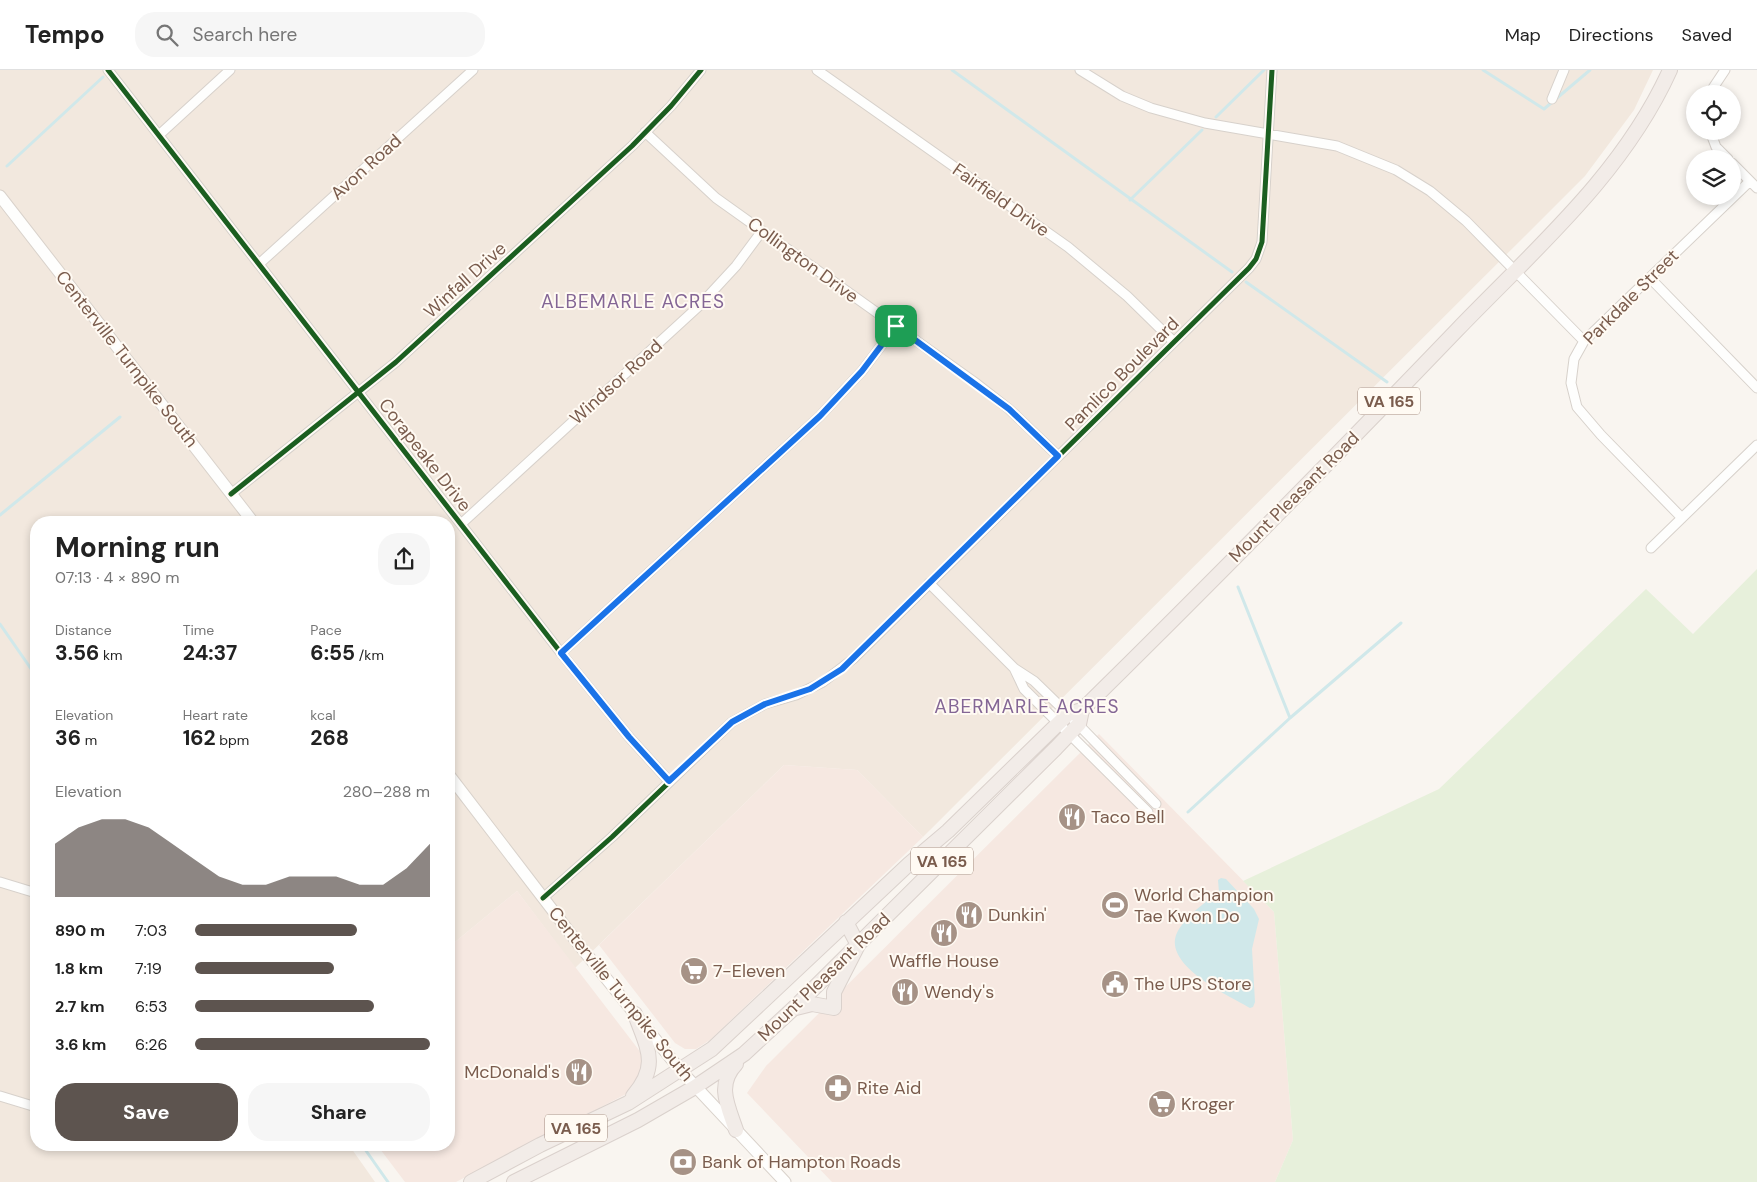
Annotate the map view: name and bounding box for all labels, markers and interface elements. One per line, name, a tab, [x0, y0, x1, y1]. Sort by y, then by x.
search box	[135, 12, 485, 57]
text: Tempo	[25, 19, 105, 50]
icon: search	[153, 21, 181, 49]
text: Search here	[193, 22, 297, 47]
text: Map	[1505, 23, 1541, 47]
text: Directions	[1569, 23, 1654, 47]
text: Saved	[1682, 23, 1732, 47]
map controls	[1686, 85, 1741, 205]
button: locate	[1686, 85, 1741, 140]
street label: Avon Road	[325, 129, 407, 205]
button: layers	[1686, 150, 1741, 205]
street label: Fairfield Drive	[948, 158, 1054, 242]
street label: Collington Drive	[743, 212, 863, 308]
street label: Winfall Drive	[419, 237, 511, 323]
street label: Parkdale Street	[1578, 244, 1684, 350]
street label: Centerville Turnpike South	[50, 266, 204, 452]
district label: ALBEMARLE ACRES	[541, 289, 725, 314]
pin	[875, 305, 917, 347]
icon: arrive	[882, 312, 910, 340]
street label: Pamlico Boulevard	[1060, 312, 1184, 436]
street label: Windsor Road	[565, 334, 667, 430]
road number: VA 165	[1358, 388, 1420, 414]
street label: Corapeake Drive	[373, 393, 477, 517]
street label: Mount Pleasant Road	[1223, 426, 1365, 568]
text: Morning run	[55, 529, 220, 566]
button: share	[378, 533, 430, 585]
text: 07:13 · 4 × 890 m	[55, 567, 179, 588]
text: Distance	[55, 621, 112, 639]
text: Time	[183, 621, 214, 639]
text: Pace	[310, 621, 342, 639]
text: 3.56	[55, 639, 99, 667]
text: 24:37	[183, 639, 237, 667]
text: 6:55	[310, 639, 355, 667]
text: km	[99, 646, 123, 664]
text: /km	[355, 646, 384, 664]
district label: ABERMARLE ACRES	[934, 694, 1120, 719]
text: Elevation	[55, 706, 113, 724]
text: Heart rate	[183, 706, 248, 724]
text: kcal	[310, 706, 336, 724]
text: 36	[55, 724, 81, 752]
text: 162	[183, 724, 216, 752]
text: 268	[310, 724, 349, 752]
text: m	[81, 731, 97, 749]
text: bpm	[216, 731, 249, 749]
text: Elevation	[55, 781, 122, 802]
text: 280–288 m	[343, 781, 430, 802]
restaurant icon: Taco Bell	[1057, 802, 1087, 832]
place label: Taco Bell	[1091, 805, 1164, 829]
road number: VA 165	[911, 848, 973, 874]
place label: World Champion Tae Kwon Do	[1134, 883, 1274, 928]
sports icon: World Champion Tae Kwon Do	[1100, 890, 1130, 920]
restaurant icon: Dunkin'	[954, 900, 984, 930]
street label: Centerville Turnpike South	[543, 902, 699, 1086]
place label: Dunkin'	[988, 903, 1047, 927]
street label: Mount Pleasant Road	[752, 907, 896, 1047]
restaurant icon: Waffle House	[929, 918, 959, 948]
text: 890 m	[55, 920, 105, 941]
text: 7:03	[135, 920, 167, 941]
place label: Waffle House	[889, 949, 999, 973]
supermarket icon: 7-Eleven	[679, 956, 709, 986]
text: 1.8 km	[55, 958, 103, 979]
text: 7:19	[135, 958, 162, 979]
place label: 7-Eleven	[713, 959, 785, 983]
public building icon: The UPS Store	[1100, 969, 1130, 999]
place label: The UPS Store	[1134, 972, 1251, 996]
restaurant icon: Wendy's	[890, 977, 920, 1007]
place label: Wendy's	[924, 980, 994, 1004]
text: 2.7 km	[55, 996, 104, 1017]
text: 6:53	[135, 996, 168, 1017]
text: 3.6 km	[55, 1034, 106, 1055]
text: 6:26	[135, 1034, 168, 1055]
restaurant icon: McDonald's	[564, 1057, 594, 1087]
place label: McDonald's	[464, 1060, 560, 1084]
pharmacy icon: Rite Aid	[823, 1073, 853, 1103]
place label: Rite Aid	[857, 1076, 921, 1100]
button: Save	[55, 1083, 238, 1141]
button: Share	[248, 1083, 430, 1141]
supermarket icon: Kroger	[1147, 1089, 1177, 1119]
place label: Kroger	[1181, 1092, 1235, 1116]
road number: VA 165	[545, 1114, 607, 1142]
bank icon: Bank of Hampton Roads	[668, 1147, 698, 1177]
place label: Bank of Hampton Roads	[702, 1150, 901, 1174]

